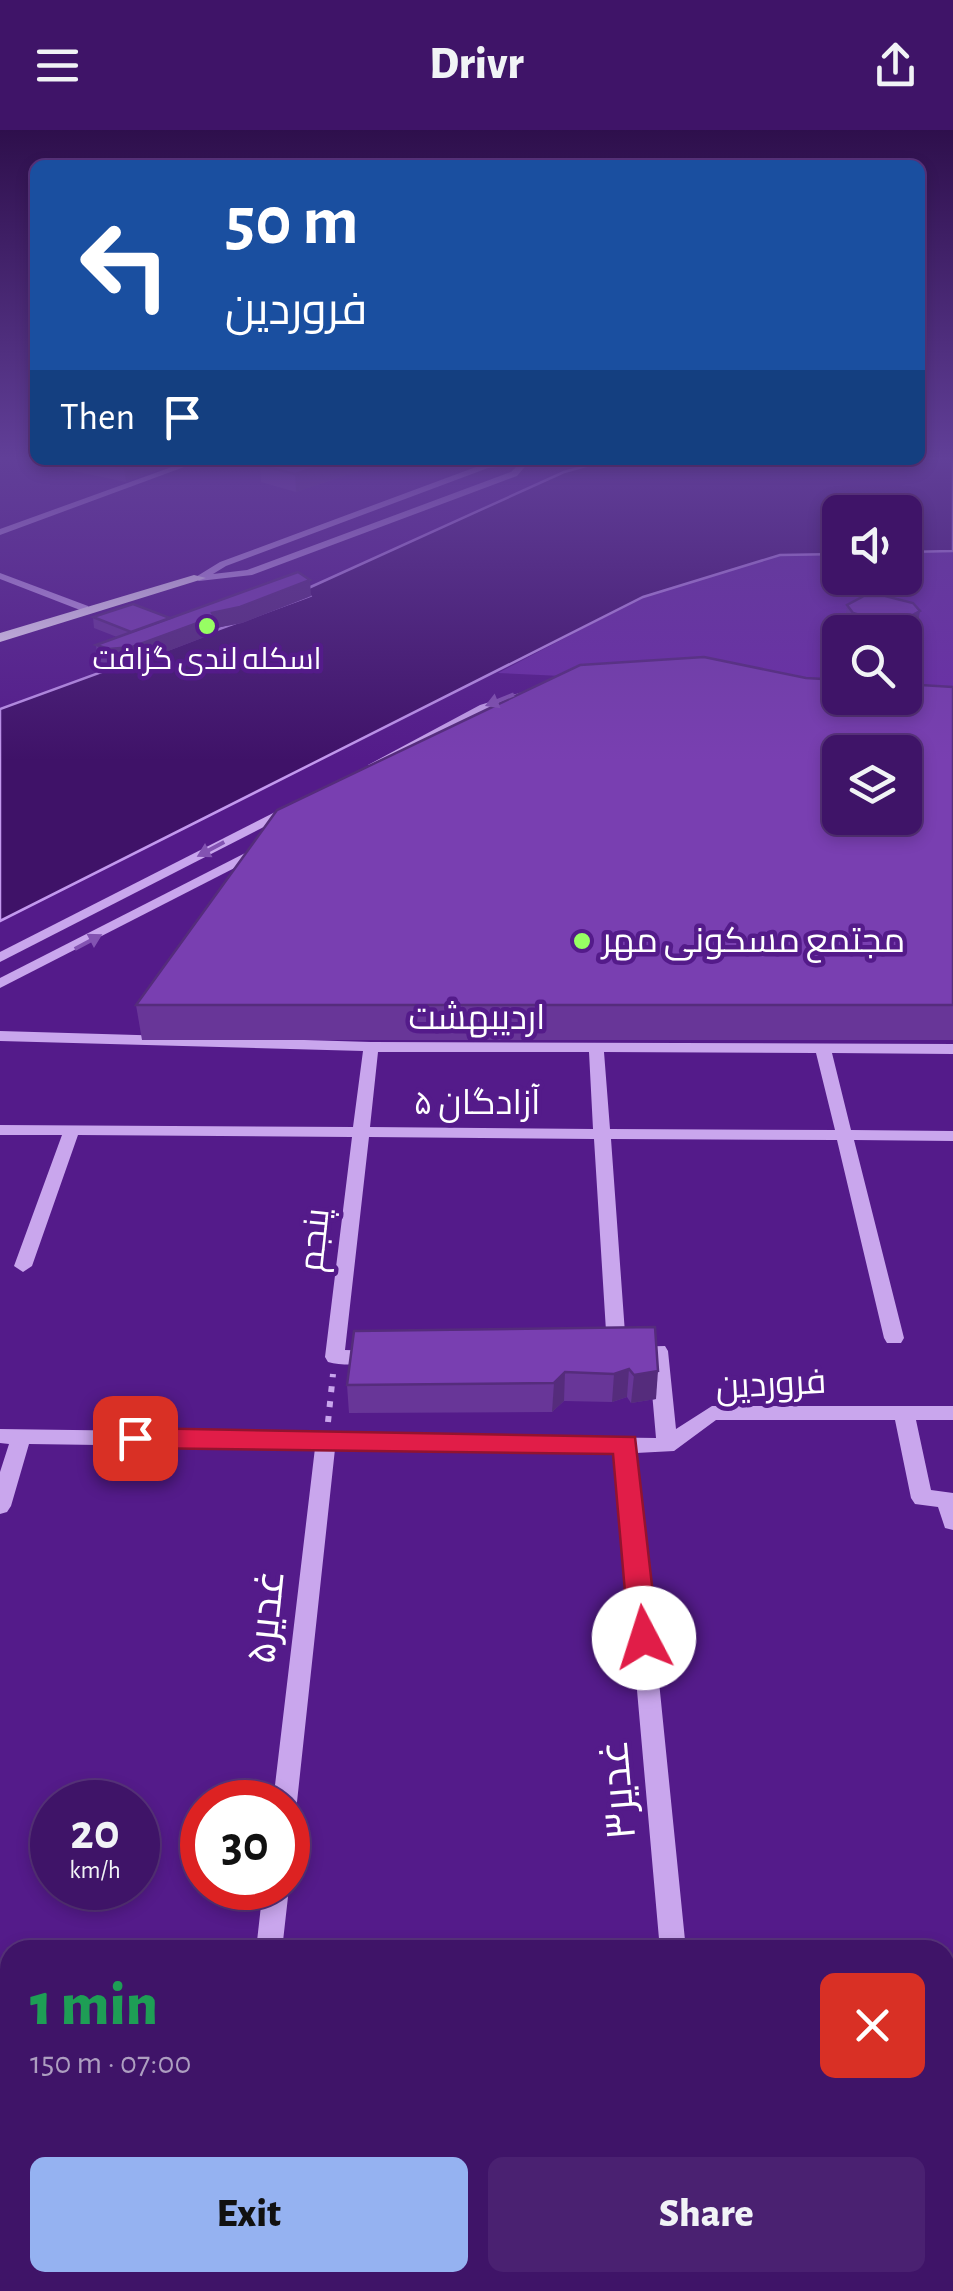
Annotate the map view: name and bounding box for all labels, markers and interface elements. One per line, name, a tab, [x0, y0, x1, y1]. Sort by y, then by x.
icon: menu	[30, 38, 85, 93]
icon: share	[868, 38, 923, 93]
text: Drivr	[429, 42, 524, 87]
text: 50 m	[225, 187, 359, 257]
icon: left	[60, 200, 190, 330]
text: فروردین	[225, 288, 367, 333]
icon: arrive	[155, 390, 210, 445]
text: Then	[60, 399, 135, 437]
map controls	[822, 495, 922, 835]
button: sound	[822, 495, 922, 595]
marker: اسکله لندی گزافت	[196, 615, 218, 637]
button: search	[822, 615, 922, 715]
place label: اسکله لندی گزافت	[92, 645, 322, 676]
one-way arrow	[485, 693, 515, 709]
button: layers	[822, 735, 922, 835]
one-way arrow	[197, 841, 226, 858]
place label: مجتمع مسکونی مهر	[600, 924, 905, 963]
marker: مجتمع مسکونی مهر	[571, 930, 593, 952]
one-way arrow	[73, 934, 102, 951]
street label: اردیبهشت	[409, 1001, 545, 1038]
street label: آزادگان ۵	[413, 1083, 541, 1123]
street label: پنجم	[294, 1206, 341, 1274]
street label: فروردین	[715, 1365, 827, 1407]
pin	[93, 1396, 178, 1481]
icon: arrive	[108, 1411, 163, 1466]
street label: غدیر۵	[240, 1568, 293, 1666]
position arrow	[592, 1586, 696, 1690]
street label: غدیر۳	[593, 1738, 644, 1841]
speed limit sign: 30	[180, 1780, 310, 1910]
text: 20	[70, 1808, 120, 1858]
text: km/h	[69, 1858, 121, 1883]
button: close	[820, 1973, 925, 2078]
text: 1 min	[30, 1976, 158, 2036]
text: 150 m · 07:00	[30, 2047, 191, 2079]
button: Exit	[30, 2157, 468, 2272]
button: Share	[488, 2157, 925, 2272]

